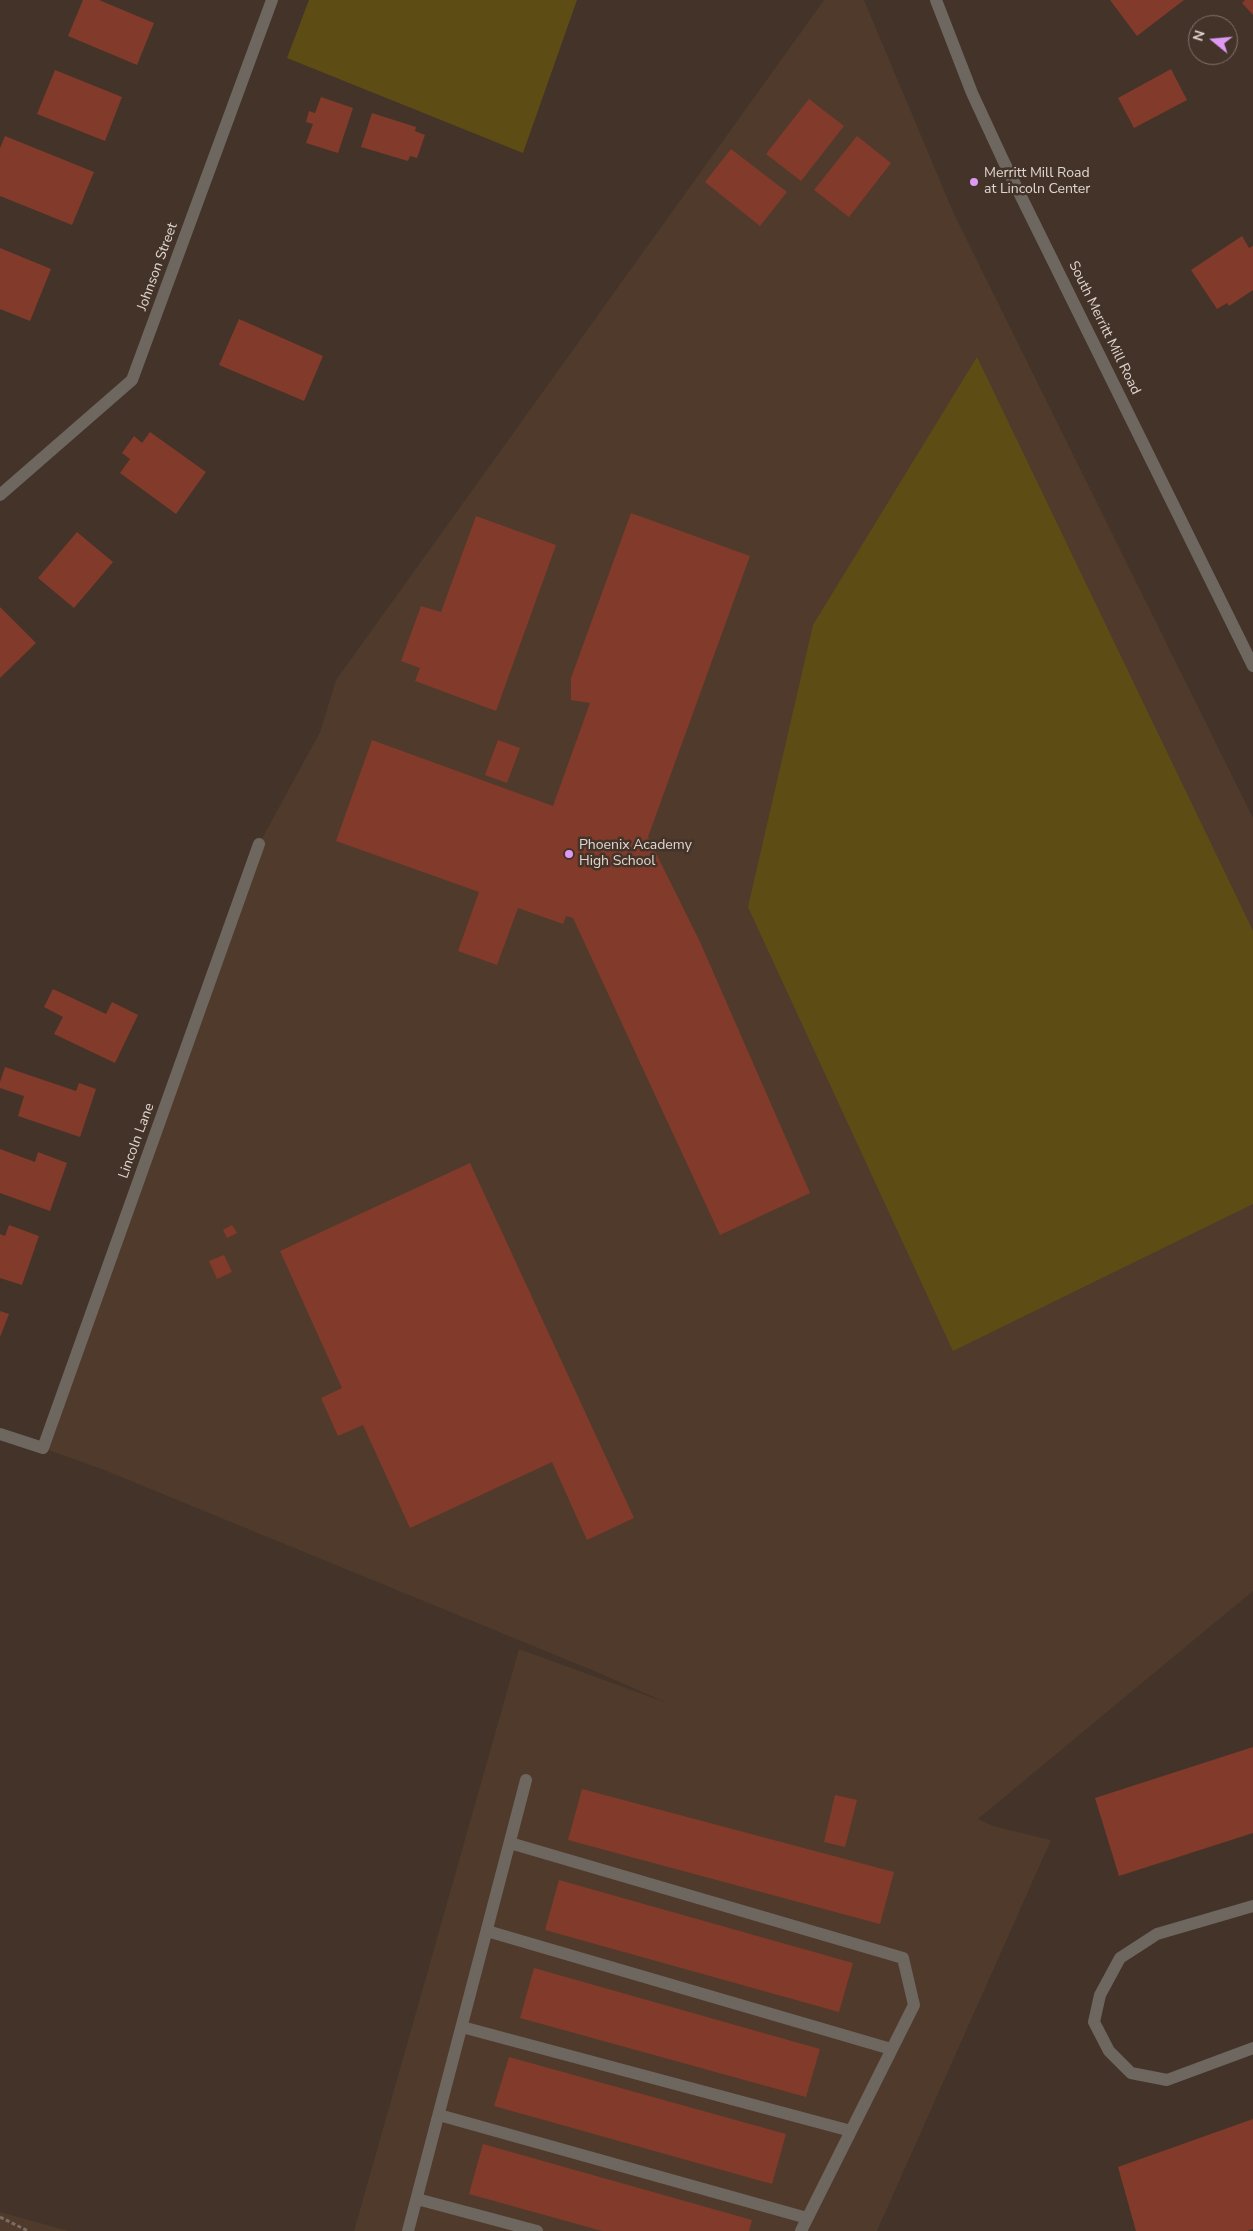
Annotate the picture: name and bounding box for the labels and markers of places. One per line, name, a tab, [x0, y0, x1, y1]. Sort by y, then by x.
place label: Merritt Mill Road at Lincoln Center	[984, 166, 1090, 198]
marker: Merritt Mill Road at Lincoln Center	[968, 176, 980, 188]
place label: Phoenix Academy High School	[579, 838, 692, 870]
marker: Phoenix Academy High School	[563, 848, 575, 860]

